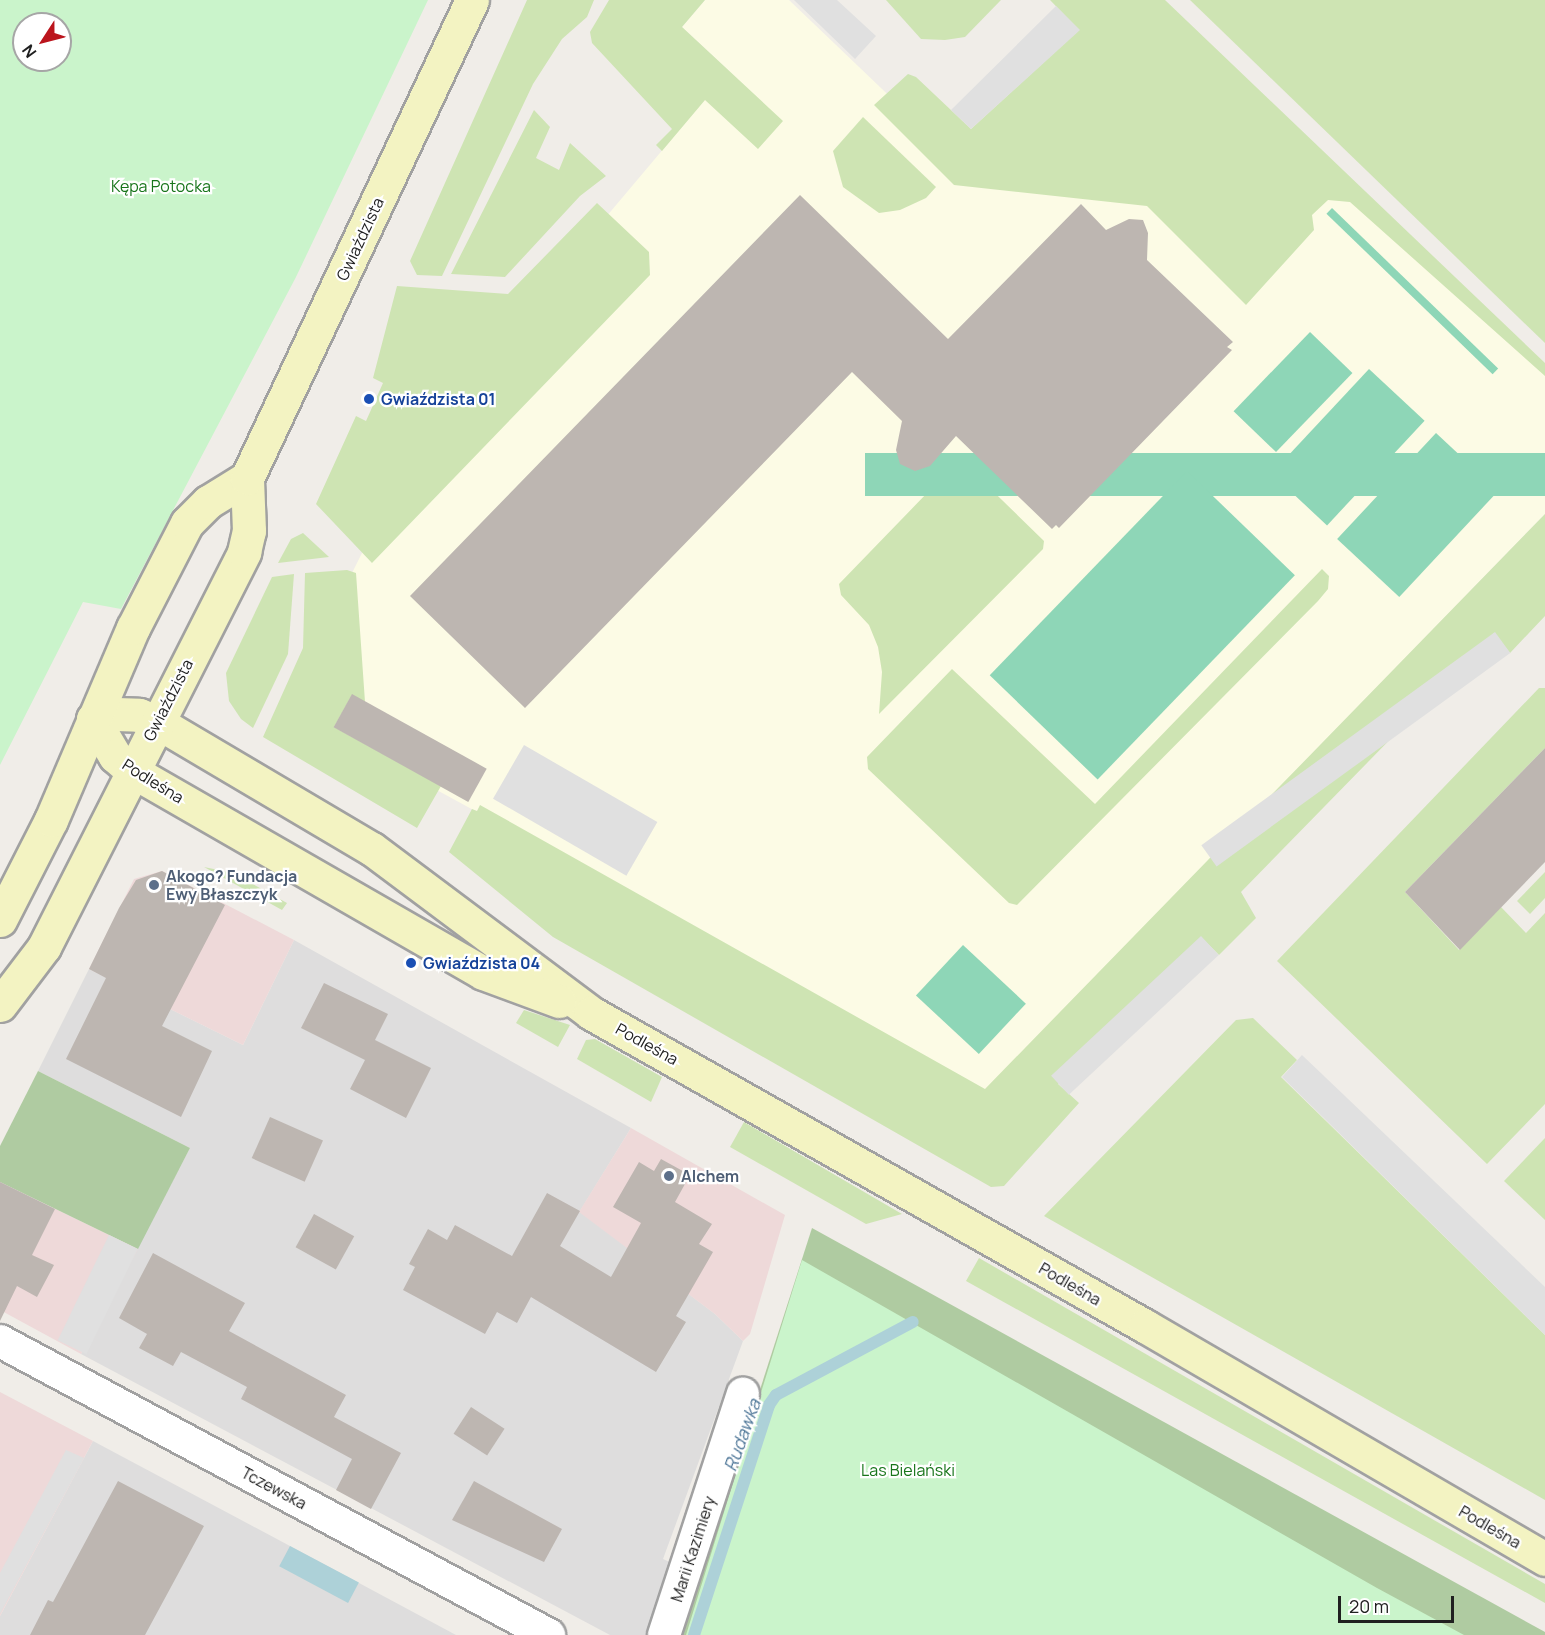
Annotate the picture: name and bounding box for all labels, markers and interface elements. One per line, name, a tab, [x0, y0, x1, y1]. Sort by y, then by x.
north arrow	[12, 12, 72, 72]
text: N	[17, 40, 41, 63]
park label: Kępa Potocka	[111, 176, 211, 196]
street label: Gwiaździsta	[332, 194, 388, 284]
place label: Gwiaździsta 01	[381, 389, 496, 409]
marker: Gwiaździsta 01	[362, 392, 376, 406]
street label: Gwiaździsta	[139, 656, 197, 744]
street label: Podleśna	[119, 755, 187, 807]
place label: Akogo? Fundacja Ewy Błaszczyk	[166, 866, 297, 904]
marker: Akogo? Fundacja Ewy Błaszczyk	[147, 878, 161, 892]
place label: Gwiaździsta 04	[423, 953, 540, 973]
marker: Gwiaździsta 04	[404, 956, 418, 970]
street label: Podleśna	[612, 1019, 682, 1069]
place label: Alchem	[681, 1166, 739, 1186]
marker: Alchem	[662, 1169, 676, 1183]
street label: Podleśna	[1036, 1259, 1104, 1309]
water label: Rudawka	[719, 1396, 765, 1474]
park label: Las Bielański	[861, 1460, 955, 1480]
street label: Tczewska	[238, 1463, 310, 1513]
street label: Marii Kazimiery	[667, 1494, 719, 1604]
street label: Podleśna	[1456, 1502, 1524, 1552]
scale bar	[1341, 1584, 1456, 1622]
text: 20 m	[1349, 1594, 1389, 1618]

